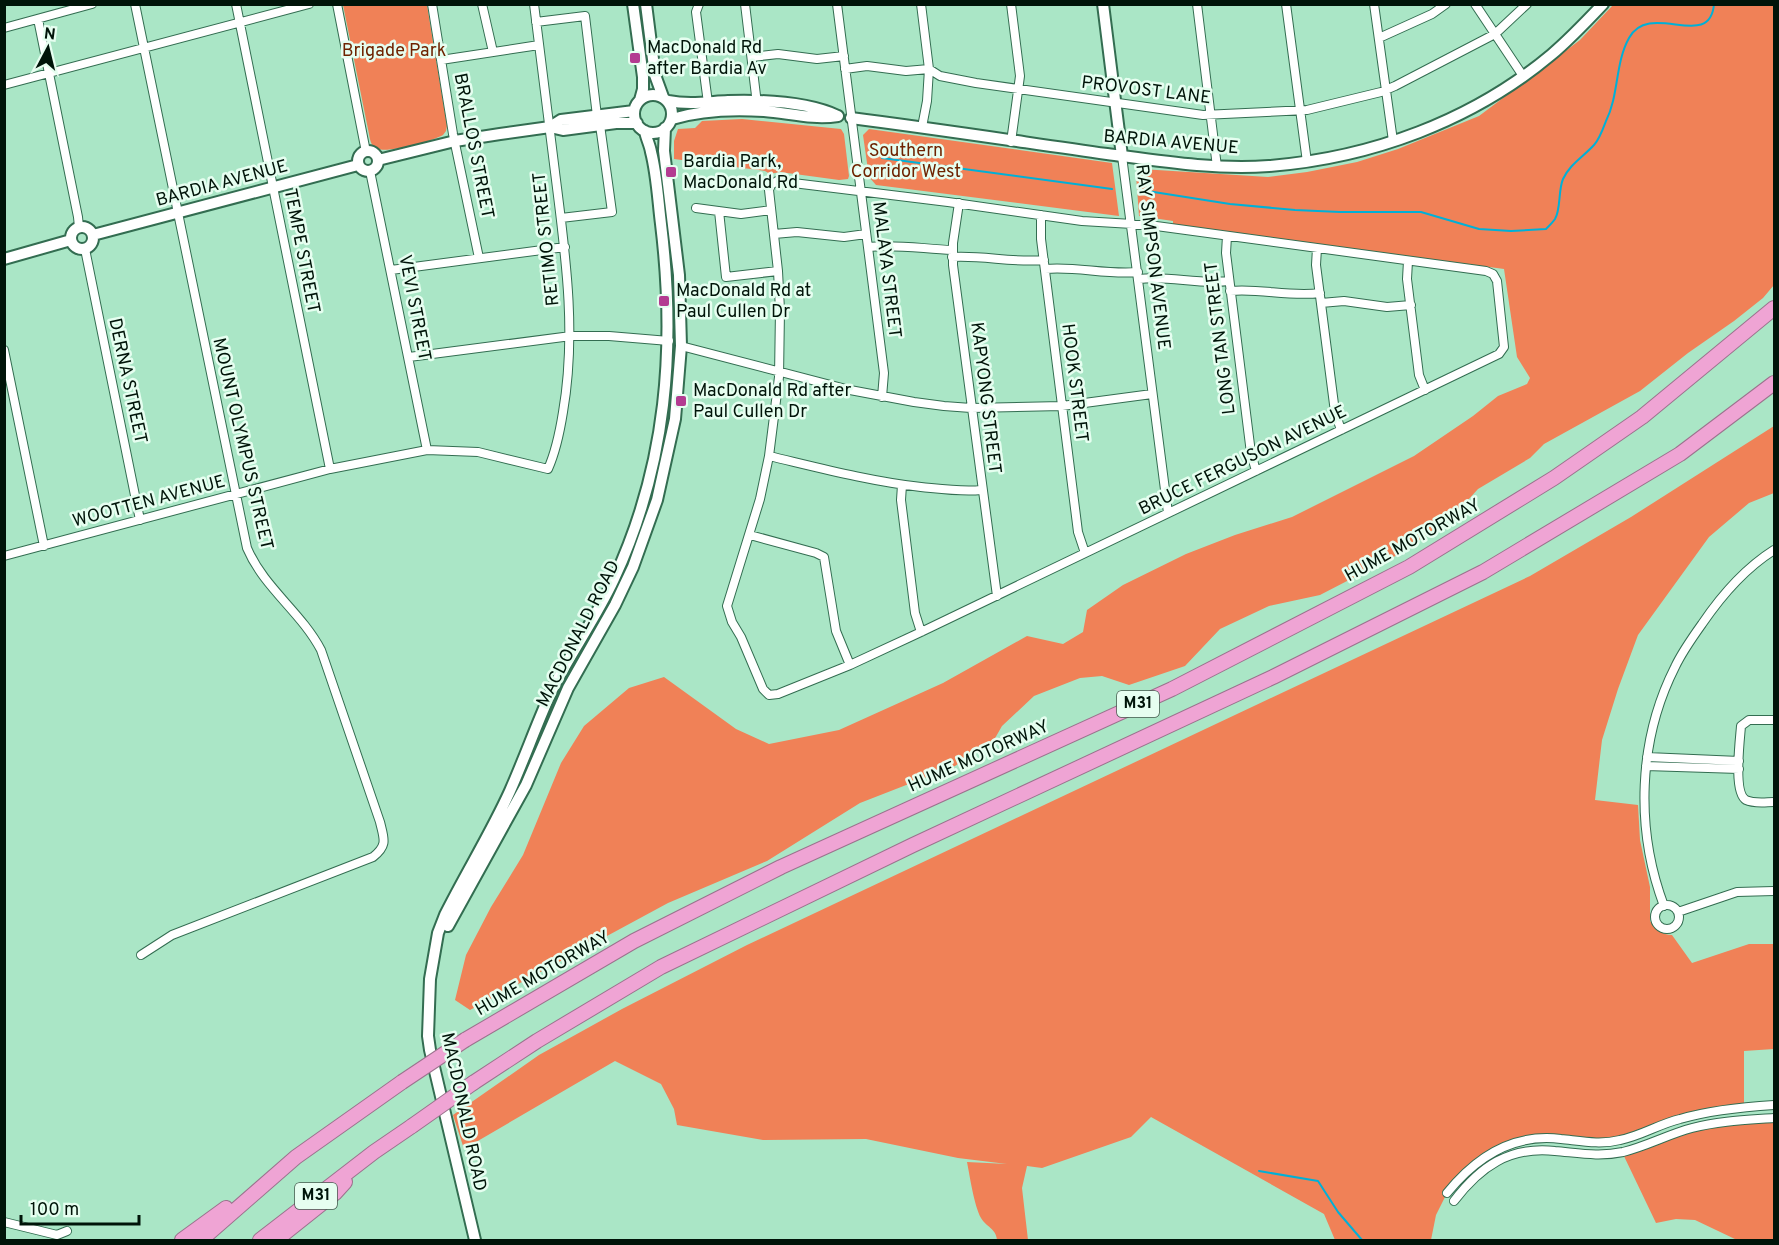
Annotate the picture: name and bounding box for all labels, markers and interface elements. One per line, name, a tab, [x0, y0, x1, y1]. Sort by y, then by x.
north arrow	[18, 18, 78, 78]
text: N	[43, 24, 57, 46]
place label: MacDonald Rd after Bardia Av	[647, 37, 767, 81]
park label: Brigade Park	[342, 40, 446, 63]
marker: MacDonald Rd after Bardia Av	[628, 51, 642, 65]
street label: BRALLOS STREET	[448, 71, 498, 221]
street label: PROVOST LANE	[1080, 72, 1212, 110]
street label: BARDIA AVENUE	[1102, 126, 1240, 160]
park label: Southern Corridor West	[851, 140, 961, 184]
place label: Bardia Park, MacDonald Rd	[683, 151, 798, 195]
street label: BARDIA AVENUE	[154, 155, 290, 213]
street label: RAY SIMPSON AVENUE	[1129, 163, 1175, 351]
marker: Bardia Park, MacDonald Rd	[664, 165, 678, 179]
street label: RETIMO STREET	[529, 171, 565, 307]
street label: TEMPE STREET	[278, 187, 324, 315]
street label: MALAYA STREET	[866, 200, 906, 340]
street label: VEVI STREET	[392, 253, 436, 363]
street label: LONG TAN STREET	[1200, 260, 1242, 416]
place label: MacDonald Rd at Paul Cullen Dr	[676, 280, 811, 324]
marker: MacDonald Rd at Paul Cullen Dr	[657, 294, 671, 308]
street label: DERNA STREET	[102, 316, 152, 446]
street label: KAPYONG STREET	[964, 321, 1006, 475]
street label: HOOK STREET	[1055, 322, 1093, 444]
street label: MOUNT OLYMPUS STREET	[206, 336, 278, 552]
place label: MacDonald Rd after Paul Cullen Dr	[693, 380, 851, 424]
marker: MacDonald Rd after Paul Cullen Dr	[674, 394, 688, 408]
street label: BRUCE FERGUSON AVENUE	[1135, 401, 1351, 521]
street label: WOOTTEN AVENUE	[70, 471, 228, 533]
street label: HUME MOTORWAY	[1341, 494, 1485, 588]
street label: MACDONALD ROAD	[532, 557, 626, 711]
road number: M31	[1117, 691, 1159, 717]
street label: HUME MOTORWAY	[905, 716, 1053, 798]
street label: HUME MOTORWAY	[471, 926, 615, 1022]
street label: MACDONALD ROAD	[435, 1031, 491, 1193]
road number: M31	[295, 1183, 337, 1209]
scale bar	[21, 1188, 140, 1226]
text: 100 m	[30, 1199, 79, 1222]

